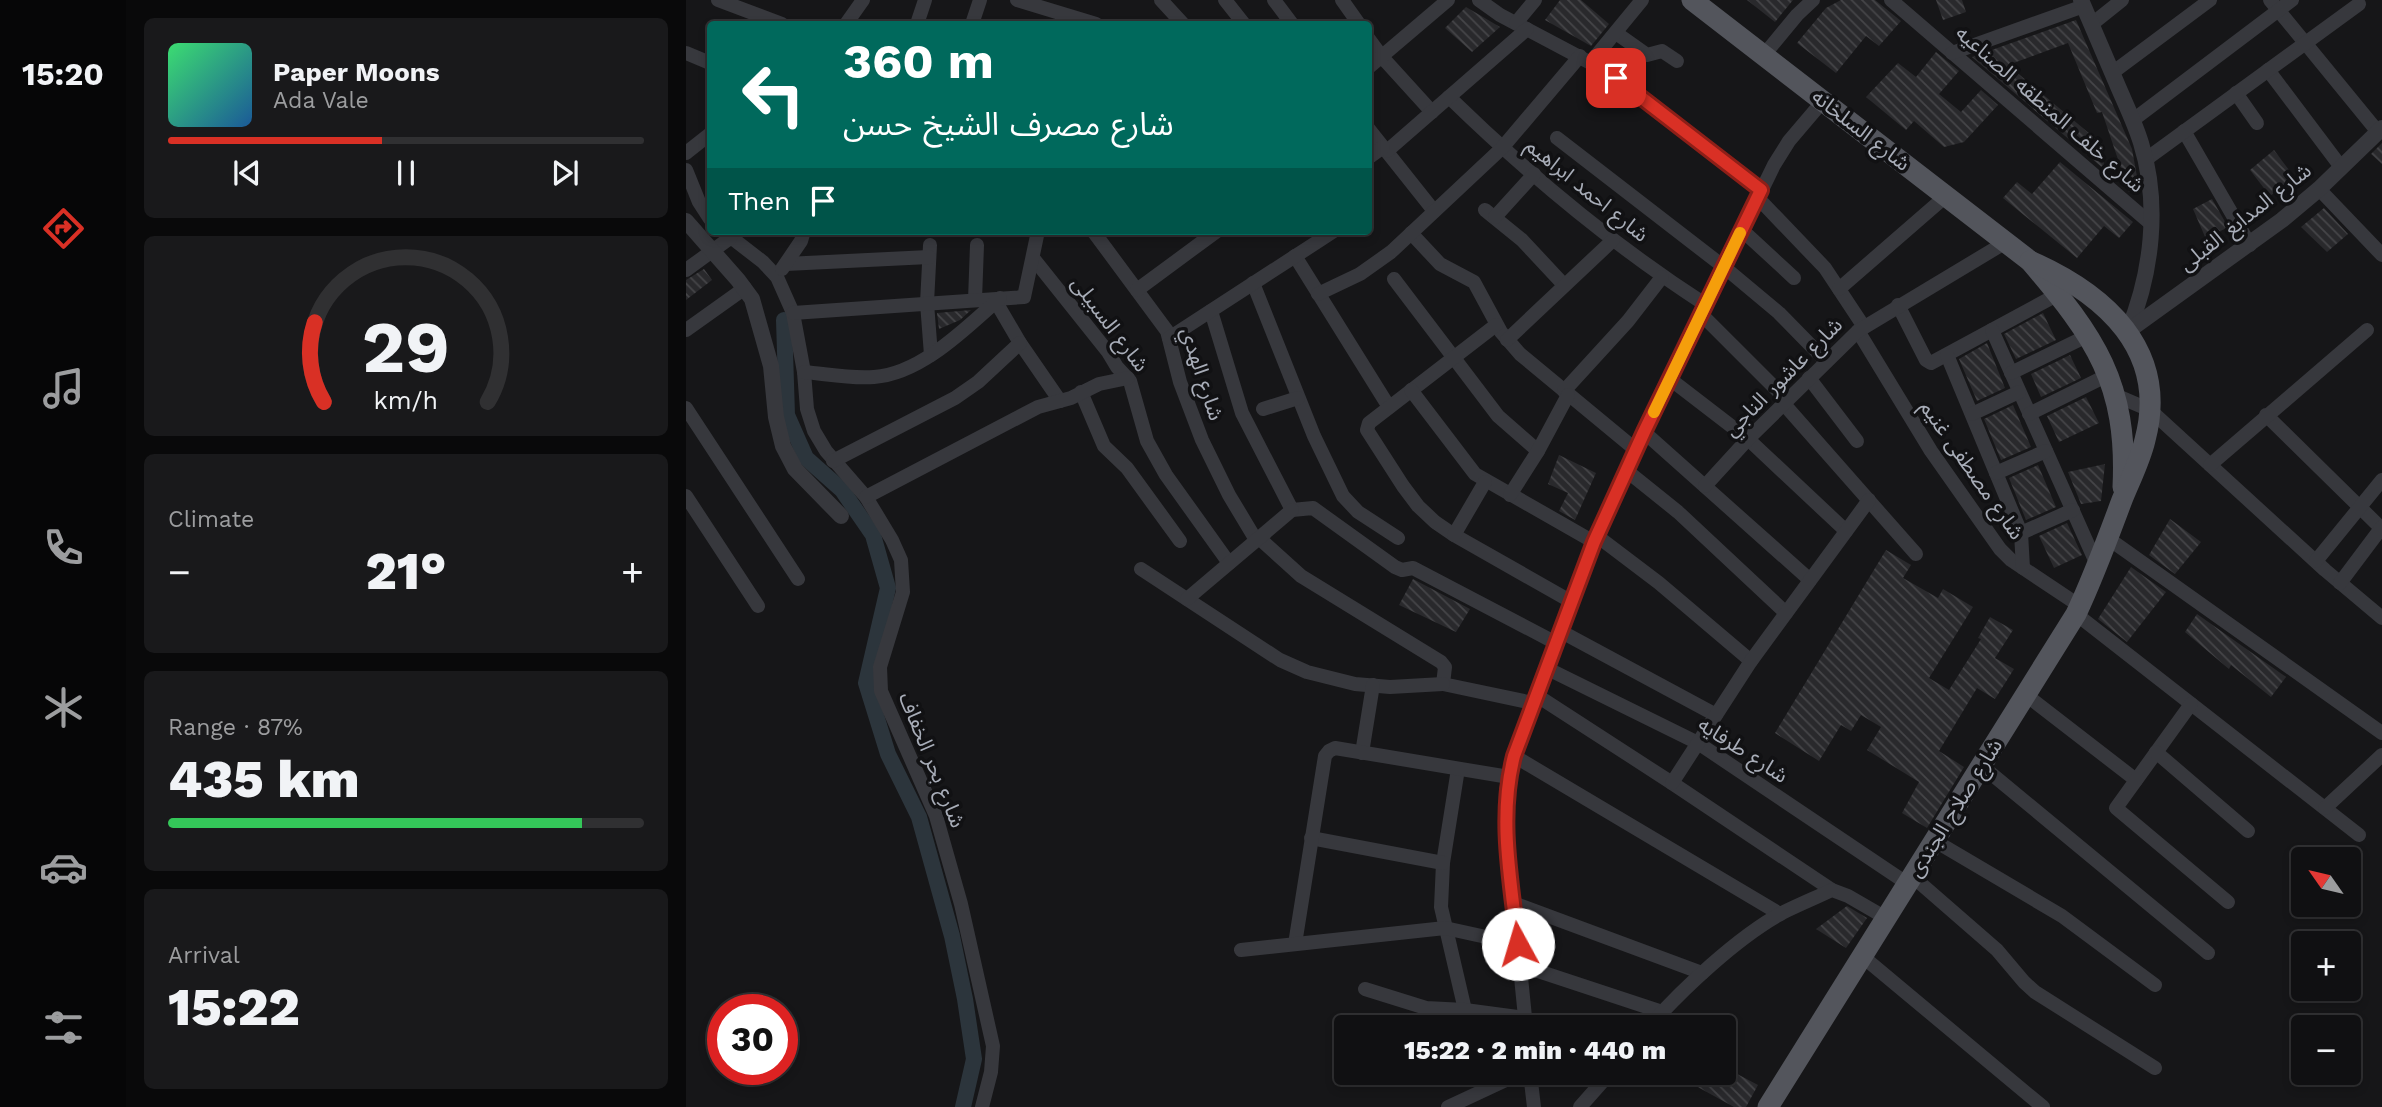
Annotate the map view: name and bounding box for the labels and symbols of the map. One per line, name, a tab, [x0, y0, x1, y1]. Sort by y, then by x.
street label: شارع خلف المنطقه الصناعيه	[1949, 20, 2150, 200]
pin	[1586, 48, 1646, 108]
street label: شارع السلخانه	[1805, 83, 1916, 178]
street label: شارع احمد ابراهيم	[1519, 132, 1654, 249]
street label: شارع المدابغ القبلى	[2174, 157, 2318, 278]
street label: شارع السبيلى	[1064, 271, 1154, 378]
street label: شارع عاشور الناجي	[1718, 312, 1850, 444]
street label: شارع الهدي	[1172, 324, 1229, 425]
street label: شارع مصطفى غنيم	[1913, 395, 2030, 546]
street label: شارع بحر الخفاف	[891, 689, 971, 832]
street label: شارع طرفايه	[1692, 711, 1793, 790]
street label: شارع صلاح الجندى	[1902, 734, 2010, 883]
north arrow	[2291, 847, 2361, 917]
position arrow	[1481, 907, 1555, 981]
speed limit sign: 30	[707, 994, 798, 1085]

